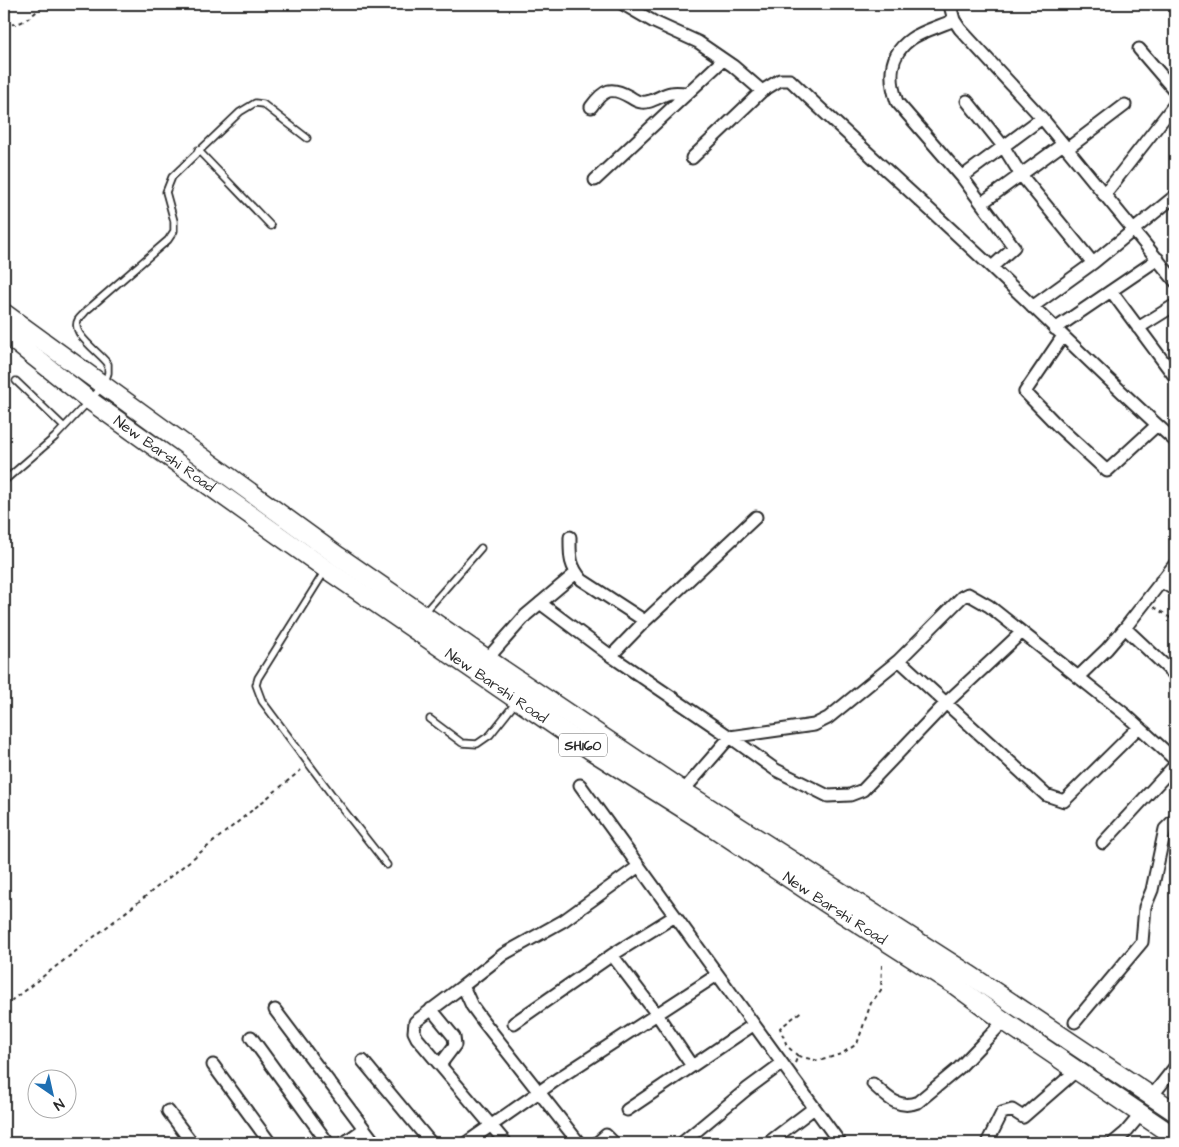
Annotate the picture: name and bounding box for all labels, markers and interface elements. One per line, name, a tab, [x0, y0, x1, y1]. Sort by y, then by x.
street label: New Barshi Road	[109, 411, 219, 498]
street label: New Barshi Road	[441, 644, 552, 729]
road number: SH160	[559, 734, 607, 756]
street label: New Barshi Road	[779, 867, 891, 950]
north arrow	[28, 1070, 78, 1120]
text: N	[49, 1093, 68, 1115]

